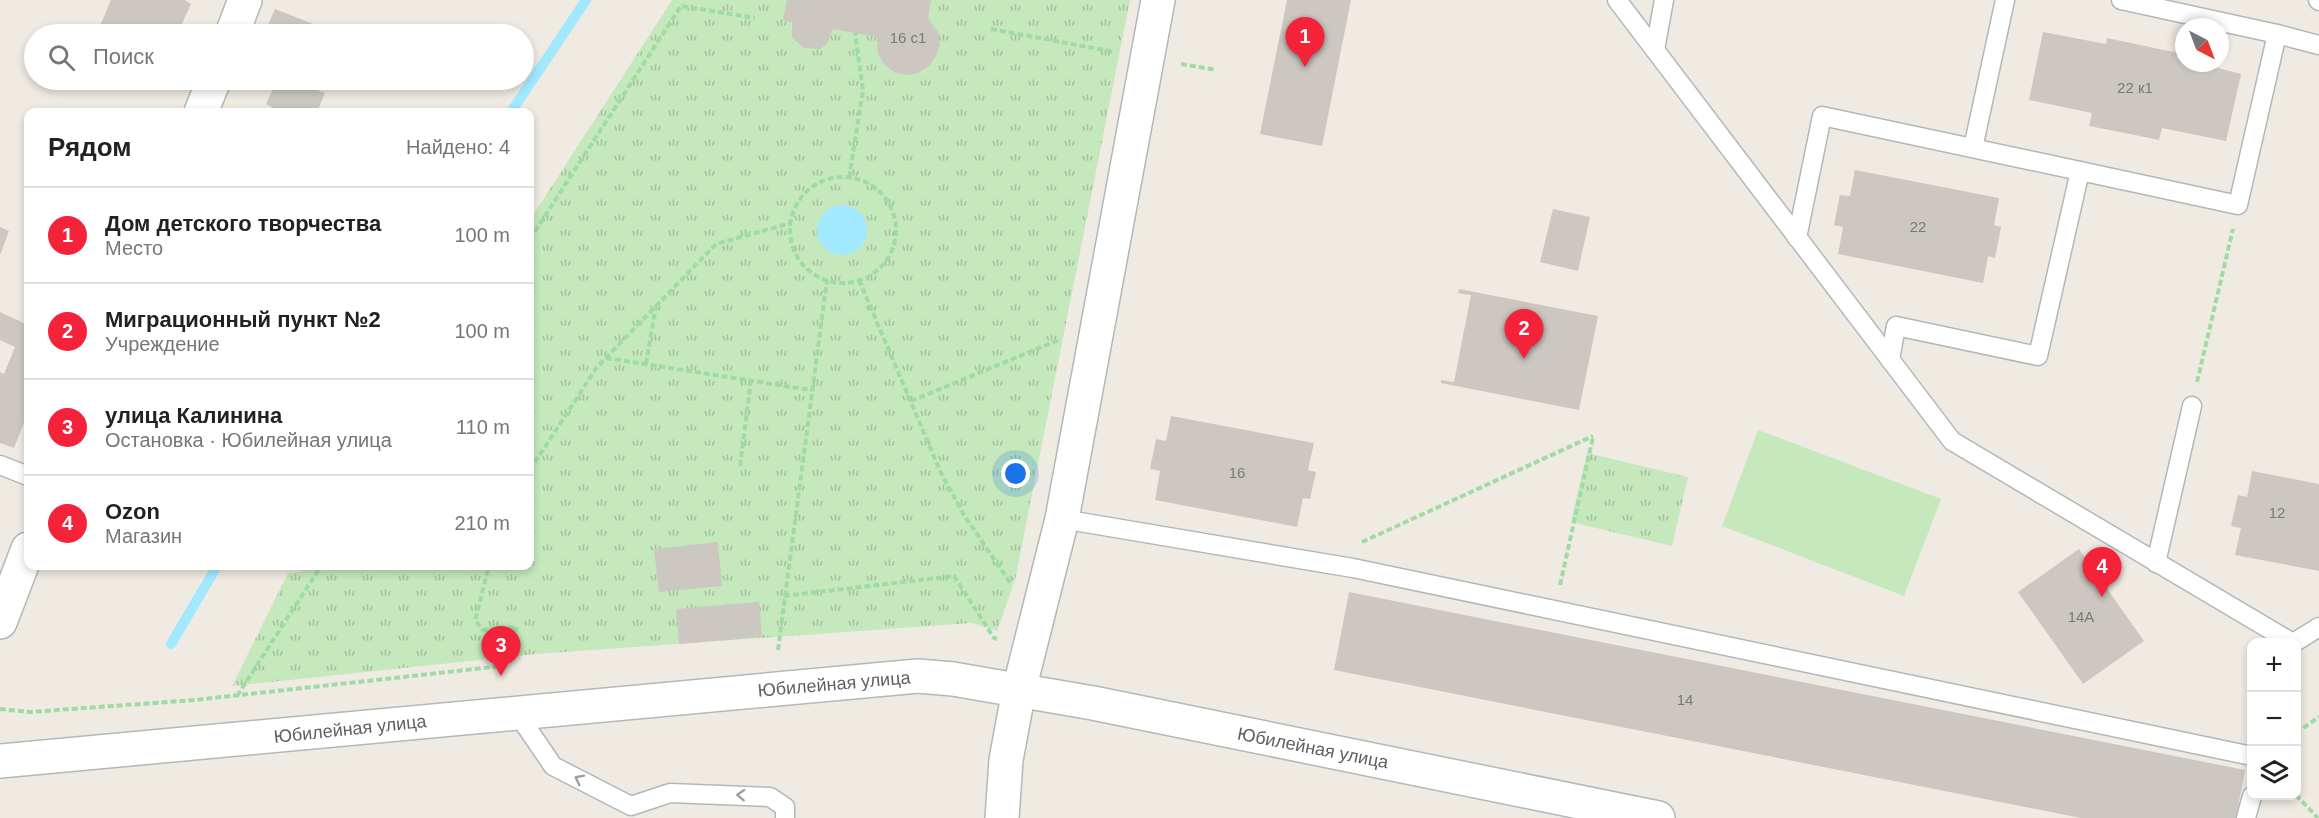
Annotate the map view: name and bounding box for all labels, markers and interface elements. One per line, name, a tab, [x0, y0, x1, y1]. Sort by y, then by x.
pin: 1	[1286, 17, 1324, 67]
north arrow	[2175, 18, 2229, 72]
search box	[24, 24, 534, 90]
house number: 16 с1	[890, 29, 926, 46]
icon: search	[45, 41, 78, 74]
text: Поиск	[93, 44, 154, 69]
house number: 22 к1	[2117, 79, 2153, 96]
text: Рядом	[48, 132, 131, 162]
text: Найдено: 4	[406, 136, 510, 158]
text: Дом детского творчества	[105, 211, 381, 236]
house number: 22	[1910, 218, 1926, 235]
text: 1	[62, 224, 73, 246]
text: 100 m	[454, 224, 510, 246]
text: Место	[105, 237, 163, 259]
text: Миграционный пункт №2	[105, 307, 381, 332]
pin: 2	[1504, 310, 1544, 359]
text: 2	[62, 320, 73, 342]
text: 100 m	[454, 320, 510, 342]
text: Учреждение	[105, 333, 220, 355]
text: улица Калинина	[105, 403, 282, 428]
text: 3	[62, 416, 73, 438]
text: 110 m	[456, 416, 510, 438]
text: Остановка · Юбилейная улица	[105, 429, 392, 451]
your location	[1001, 459, 1030, 488]
house number: 16	[1229, 464, 1245, 481]
text: Ozon	[105, 499, 160, 524]
house number: 12	[2269, 504, 2285, 521]
text: 4	[62, 512, 73, 534]
text: 210 m	[454, 512, 510, 534]
text: Магазин	[105, 525, 182, 547]
pin: 4	[2082, 548, 2122, 597]
house number: 14А	[2068, 608, 2094, 625]
pin: 3	[482, 626, 520, 676]
map controls	[2247, 638, 2301, 800]
button: +	[2247, 638, 2301, 692]
street label: Юбилейная улица	[757, 667, 912, 701]
house number: 14	[1677, 691, 1693, 708]
button: −	[2247, 692, 2301, 746]
street label: Юбилейная улица	[273, 711, 428, 747]
street label: Юбилейная улица	[1236, 724, 1391, 773]
button: layers	[2247, 746, 2301, 800]
one-way arrow	[574, 775, 585, 787]
one-way arrow	[736, 788, 745, 801]

